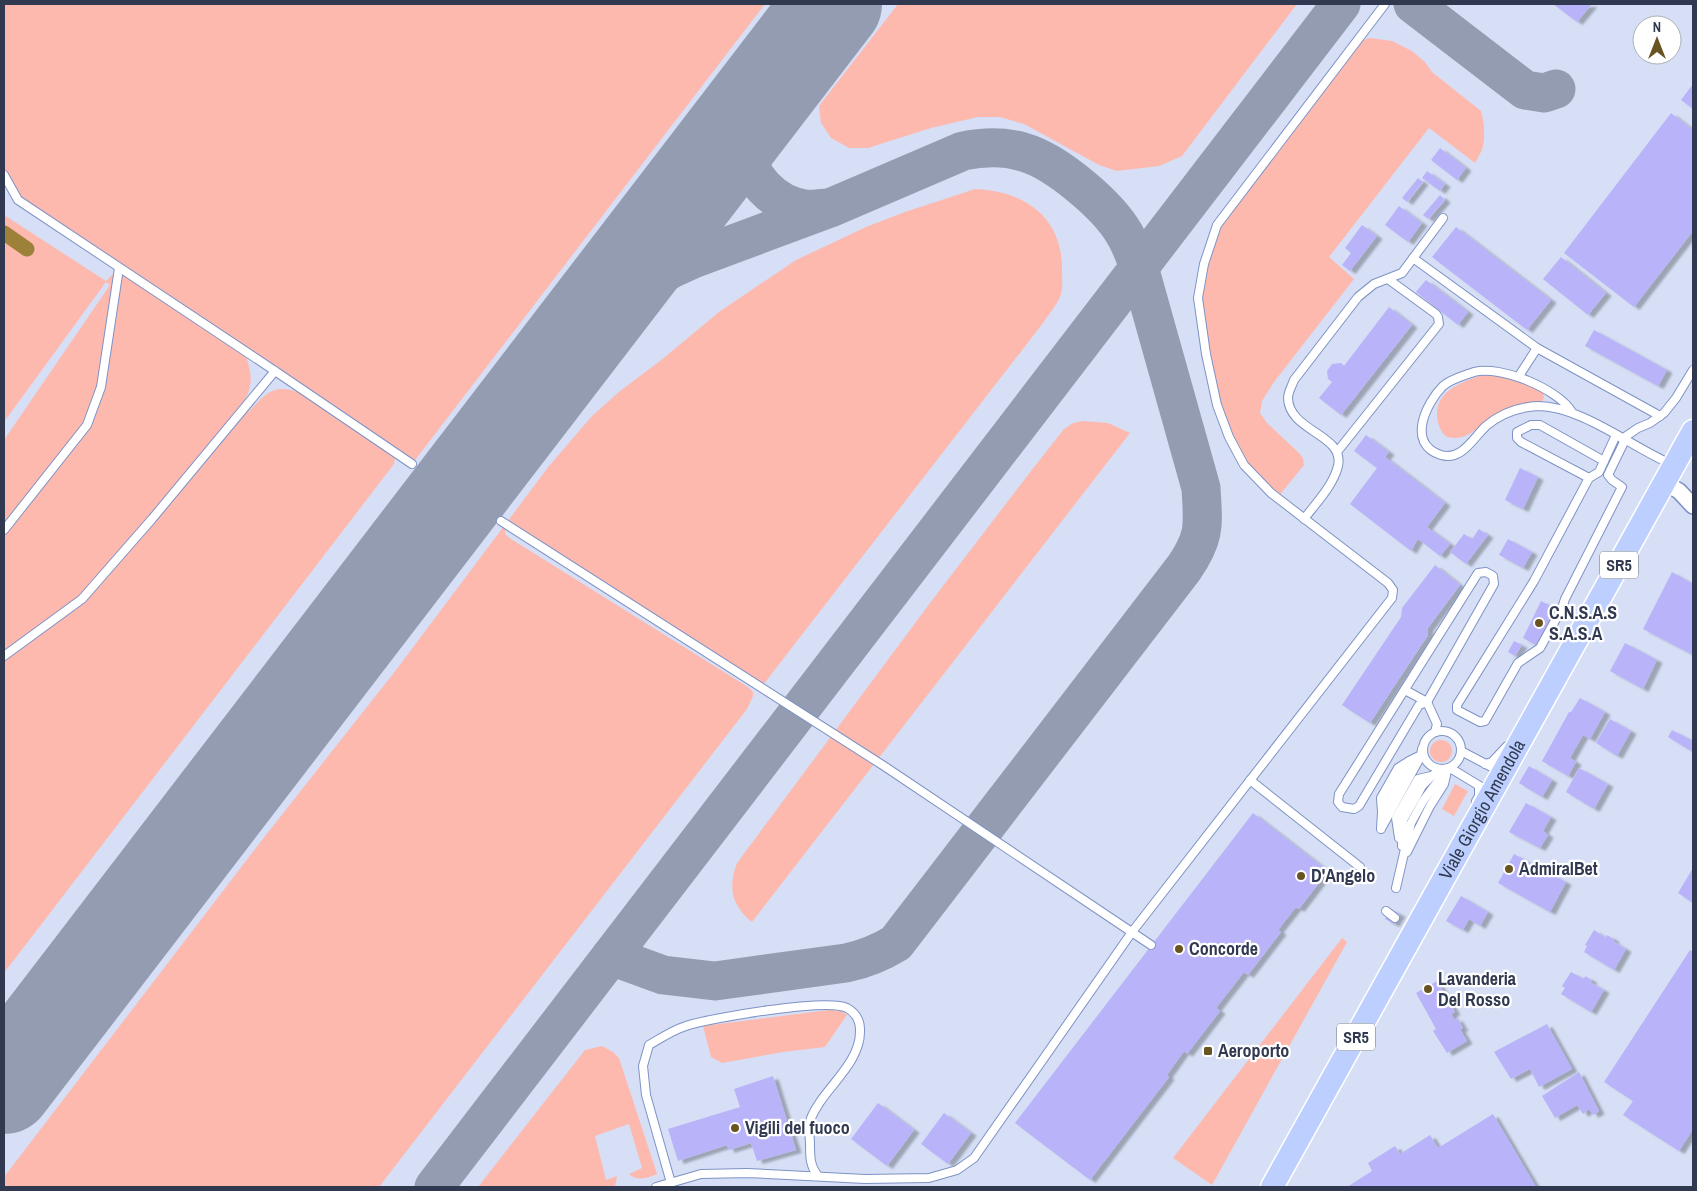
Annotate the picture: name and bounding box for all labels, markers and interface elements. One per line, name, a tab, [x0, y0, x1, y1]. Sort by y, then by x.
north arrow	[1632, 15, 1682, 65]
text: N	[1653, 18, 1661, 36]
road number: SR5	[1600, 552, 1638, 578]
place label: C.N.S.A.S S.A.S.A	[1549, 600, 1617, 646]
marker: C.N.S.A.S S.A.S.A	[1533, 617, 1545, 629]
street label: Viale Giorgio Amendola	[1433, 735, 1531, 884]
place label: AdmiralBet	[1519, 856, 1598, 881]
place label: D'Angelo	[1311, 863, 1375, 888]
marker: AdmiralBet	[1503, 863, 1515, 875]
marker: D'Angelo	[1295, 870, 1307, 882]
place label: Concorde	[1189, 936, 1258, 961]
marker: Concorde	[1173, 943, 1185, 955]
place label: Lavanderia Del Rosso	[1438, 966, 1517, 1012]
marker: Lavanderia Del Rosso	[1422, 983, 1434, 995]
road number: SR5	[1337, 1024, 1375, 1050]
place label: Aeroporto	[1218, 1038, 1289, 1063]
marker: Aeroporto	[1202, 1045, 1214, 1057]
place label: Vigili del fuoco	[745, 1115, 850, 1140]
marker: Vigili del fuoco	[729, 1122, 741, 1134]

